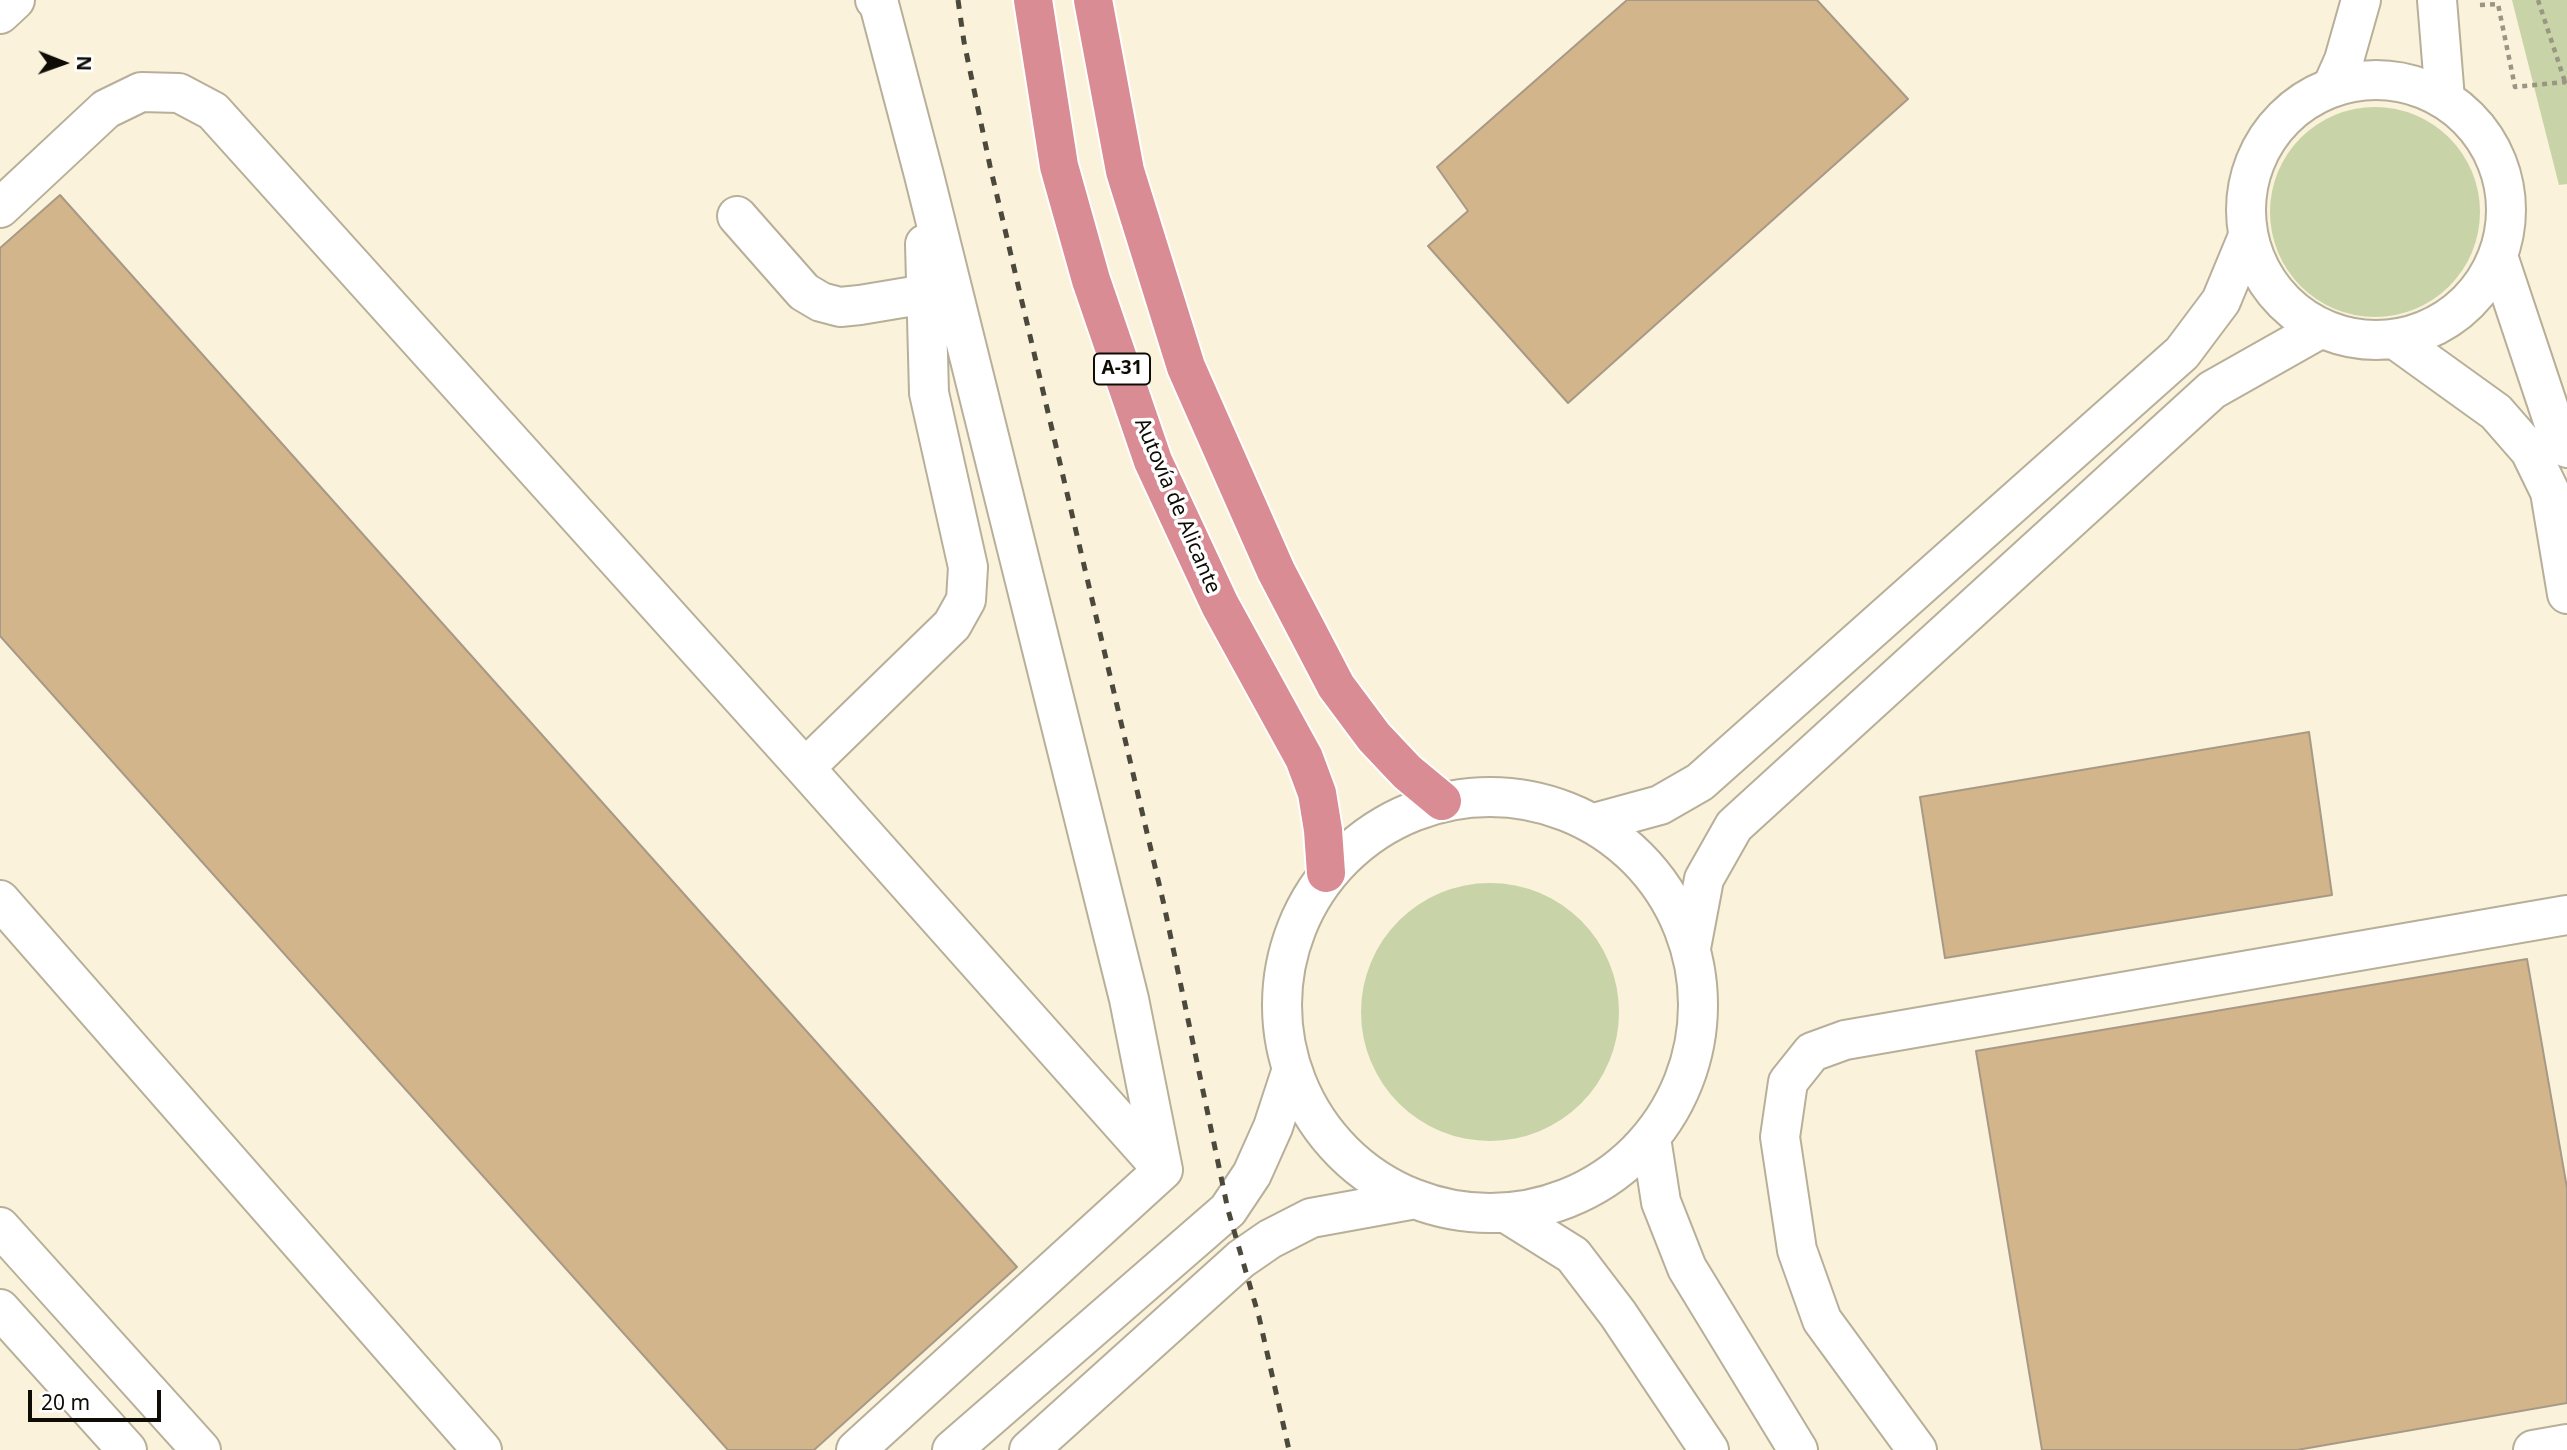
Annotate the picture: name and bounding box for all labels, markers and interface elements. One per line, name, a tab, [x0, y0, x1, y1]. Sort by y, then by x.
north arrow	[28, 28, 98, 98]
text: N	[71, 55, 97, 71]
road number: A-31	[1094, 354, 1150, 384]
street label: Autovía de Alicante	[1129, 414, 1225, 598]
scale bar	[32, 1376, 164, 1420]
text: 20 m	[41, 1388, 90, 1416]

